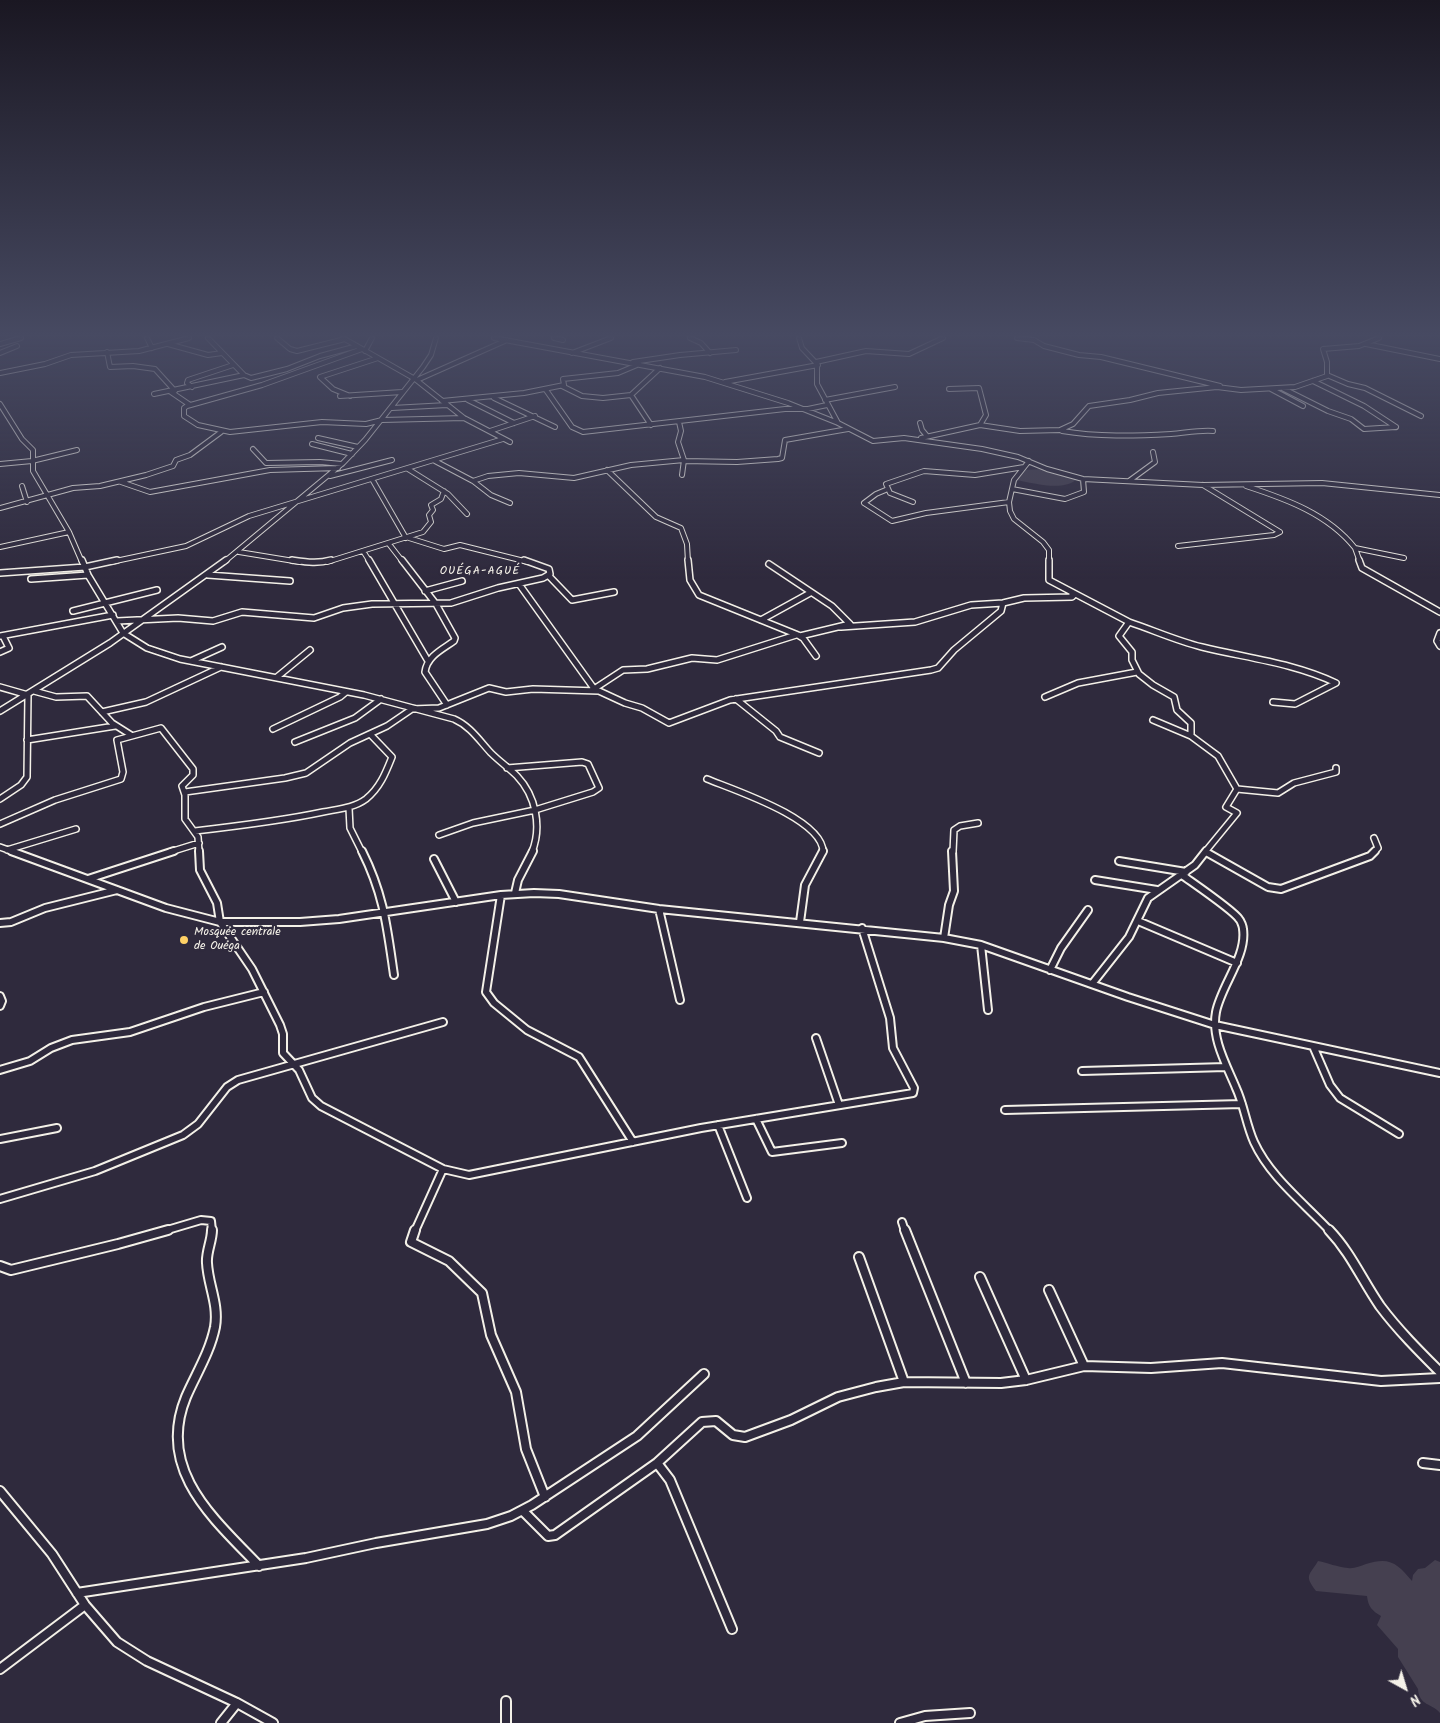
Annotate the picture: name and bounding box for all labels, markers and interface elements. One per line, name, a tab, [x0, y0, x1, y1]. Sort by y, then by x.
district label: OUÉGA-AGUÉ	[438, 565, 522, 579]
place label: Mosquée centrale de Ouéga	[194, 926, 281, 954]
marker: Mosquée centrale de Ouéga	[178, 934, 190, 946]
north arrow	[1380, 1663, 1430, 1713]
text: N	[1404, 1688, 1425, 1711]

